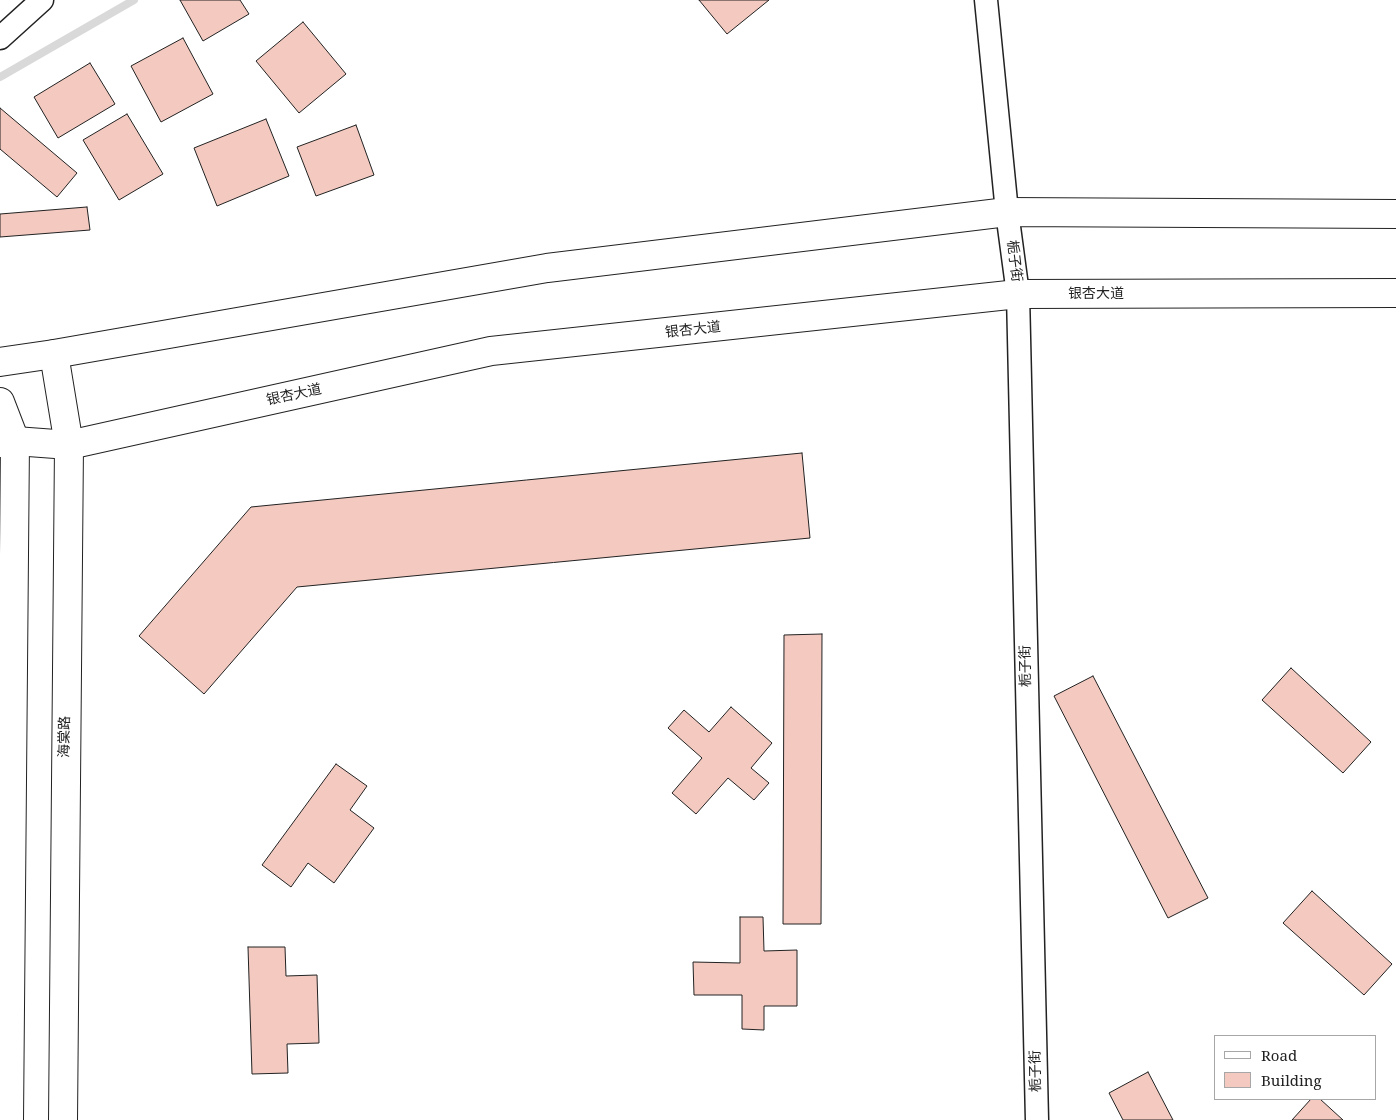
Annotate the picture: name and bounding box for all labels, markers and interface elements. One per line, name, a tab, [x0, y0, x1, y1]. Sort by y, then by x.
street label: 栀子街	[1003, 239, 1025, 283]
street label: 银杏大道	[1068, 286, 1124, 302]
street label: 银杏大道	[664, 319, 722, 341]
street label: 银杏大道	[265, 381, 323, 409]
street label: 栀子街	[1017, 645, 1035, 687]
street label: 海棠路	[56, 716, 74, 758]
legend	[1214, 1035, 1376, 1100]
text: Road	[1261, 1045, 1297, 1065]
street label: 栀子街	[1027, 1050, 1045, 1092]
text: Building	[1261, 1070, 1322, 1090]

